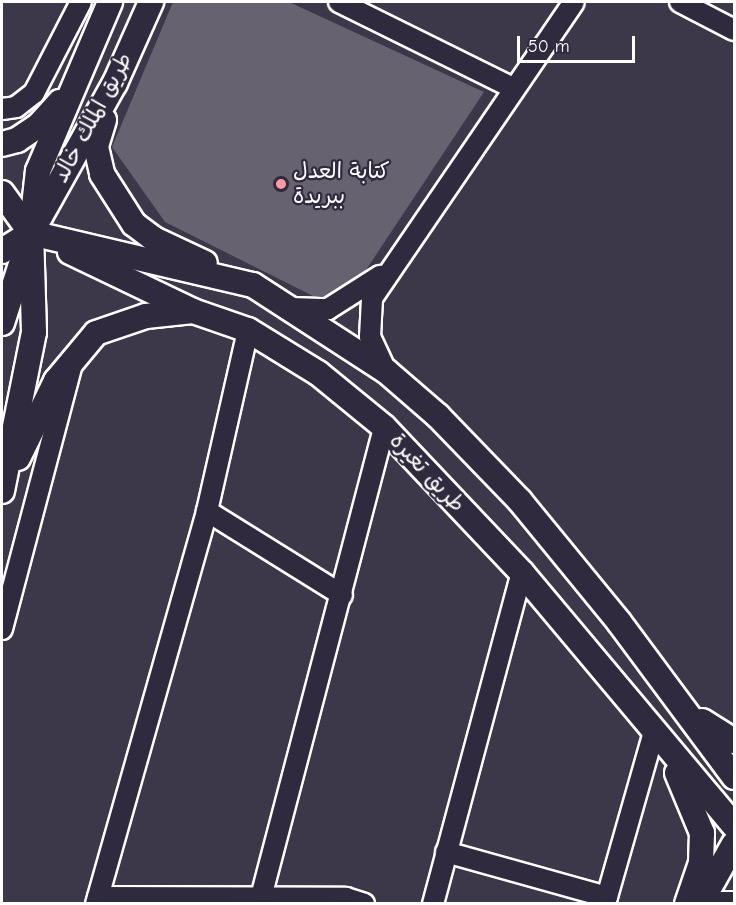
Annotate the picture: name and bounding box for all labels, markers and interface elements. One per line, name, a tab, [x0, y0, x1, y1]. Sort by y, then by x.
scale bar	[520, 24, 638, 62]
text: 50 m	[528, 36, 570, 57]
street label: طريق الملك خالد	[48, 48, 138, 188]
place label: كتابة العدل ببريدة	[293, 158, 390, 210]
marker: كتابة العدل ببريدة	[274, 177, 288, 191]
street label: طريق تغيرة	[384, 428, 470, 518]

